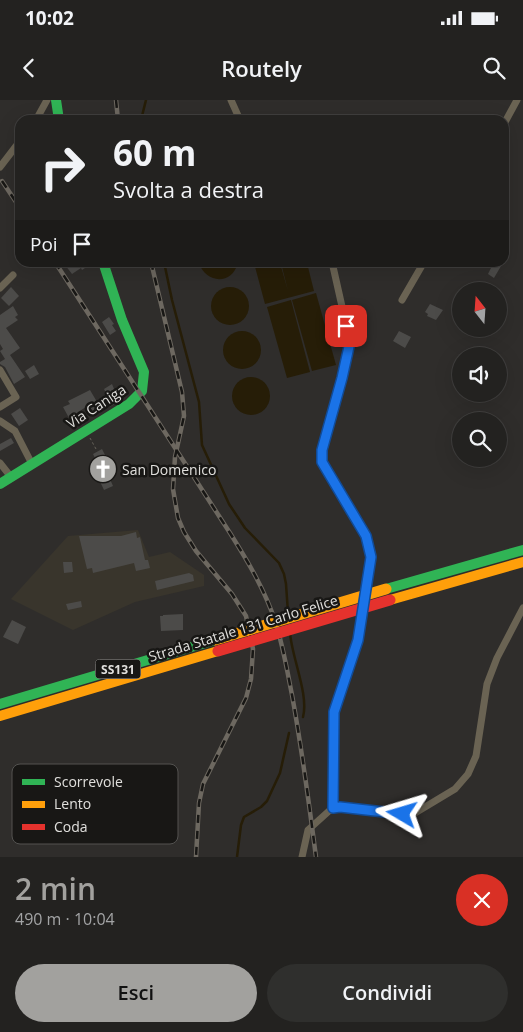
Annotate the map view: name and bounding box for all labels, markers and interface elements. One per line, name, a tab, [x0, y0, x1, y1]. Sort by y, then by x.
text: 10:02	[25, 5, 74, 31]
text: Routely	[221, 53, 302, 83]
icon: back	[15, 54, 43, 82]
icon: search	[480, 54, 508, 82]
text: 60 m	[113, 129, 196, 176]
icon: right	[30, 135, 95, 200]
text: Svolta a destra	[113, 174, 264, 204]
icon: arrive	[68, 230, 96, 258]
text: Poi	[30, 231, 58, 257]
north arrow	[452, 282, 508, 338]
map controls	[452, 282, 507, 467]
pin	[325, 305, 367, 347]
icon: arrive	[332, 312, 360, 340]
button: sound	[452, 347, 507, 402]
street label: Via Caniga	[63, 380, 129, 432]
button: search	[452, 412, 507, 467]
church icon: San Domenico	[88, 454, 118, 484]
place label: San Domenico	[122, 460, 216, 479]
street label: Strada Statale 131 Carlo Felice	[146, 590, 340, 666]
road number: SS131	[96, 660, 140, 678]
legend	[12, 764, 178, 844]
text: Scorrevole	[54, 772, 123, 791]
position arrow	[375, 787, 427, 839]
text: Lento	[54, 794, 91, 813]
text: Coda	[54, 817, 88, 836]
text: 2 min	[15, 868, 96, 909]
button: close	[456, 874, 508, 926]
text: 490 m · 10:04	[15, 908, 115, 930]
button: Esci	[15, 964, 257, 1022]
button: Condividi	[267, 964, 508, 1022]

